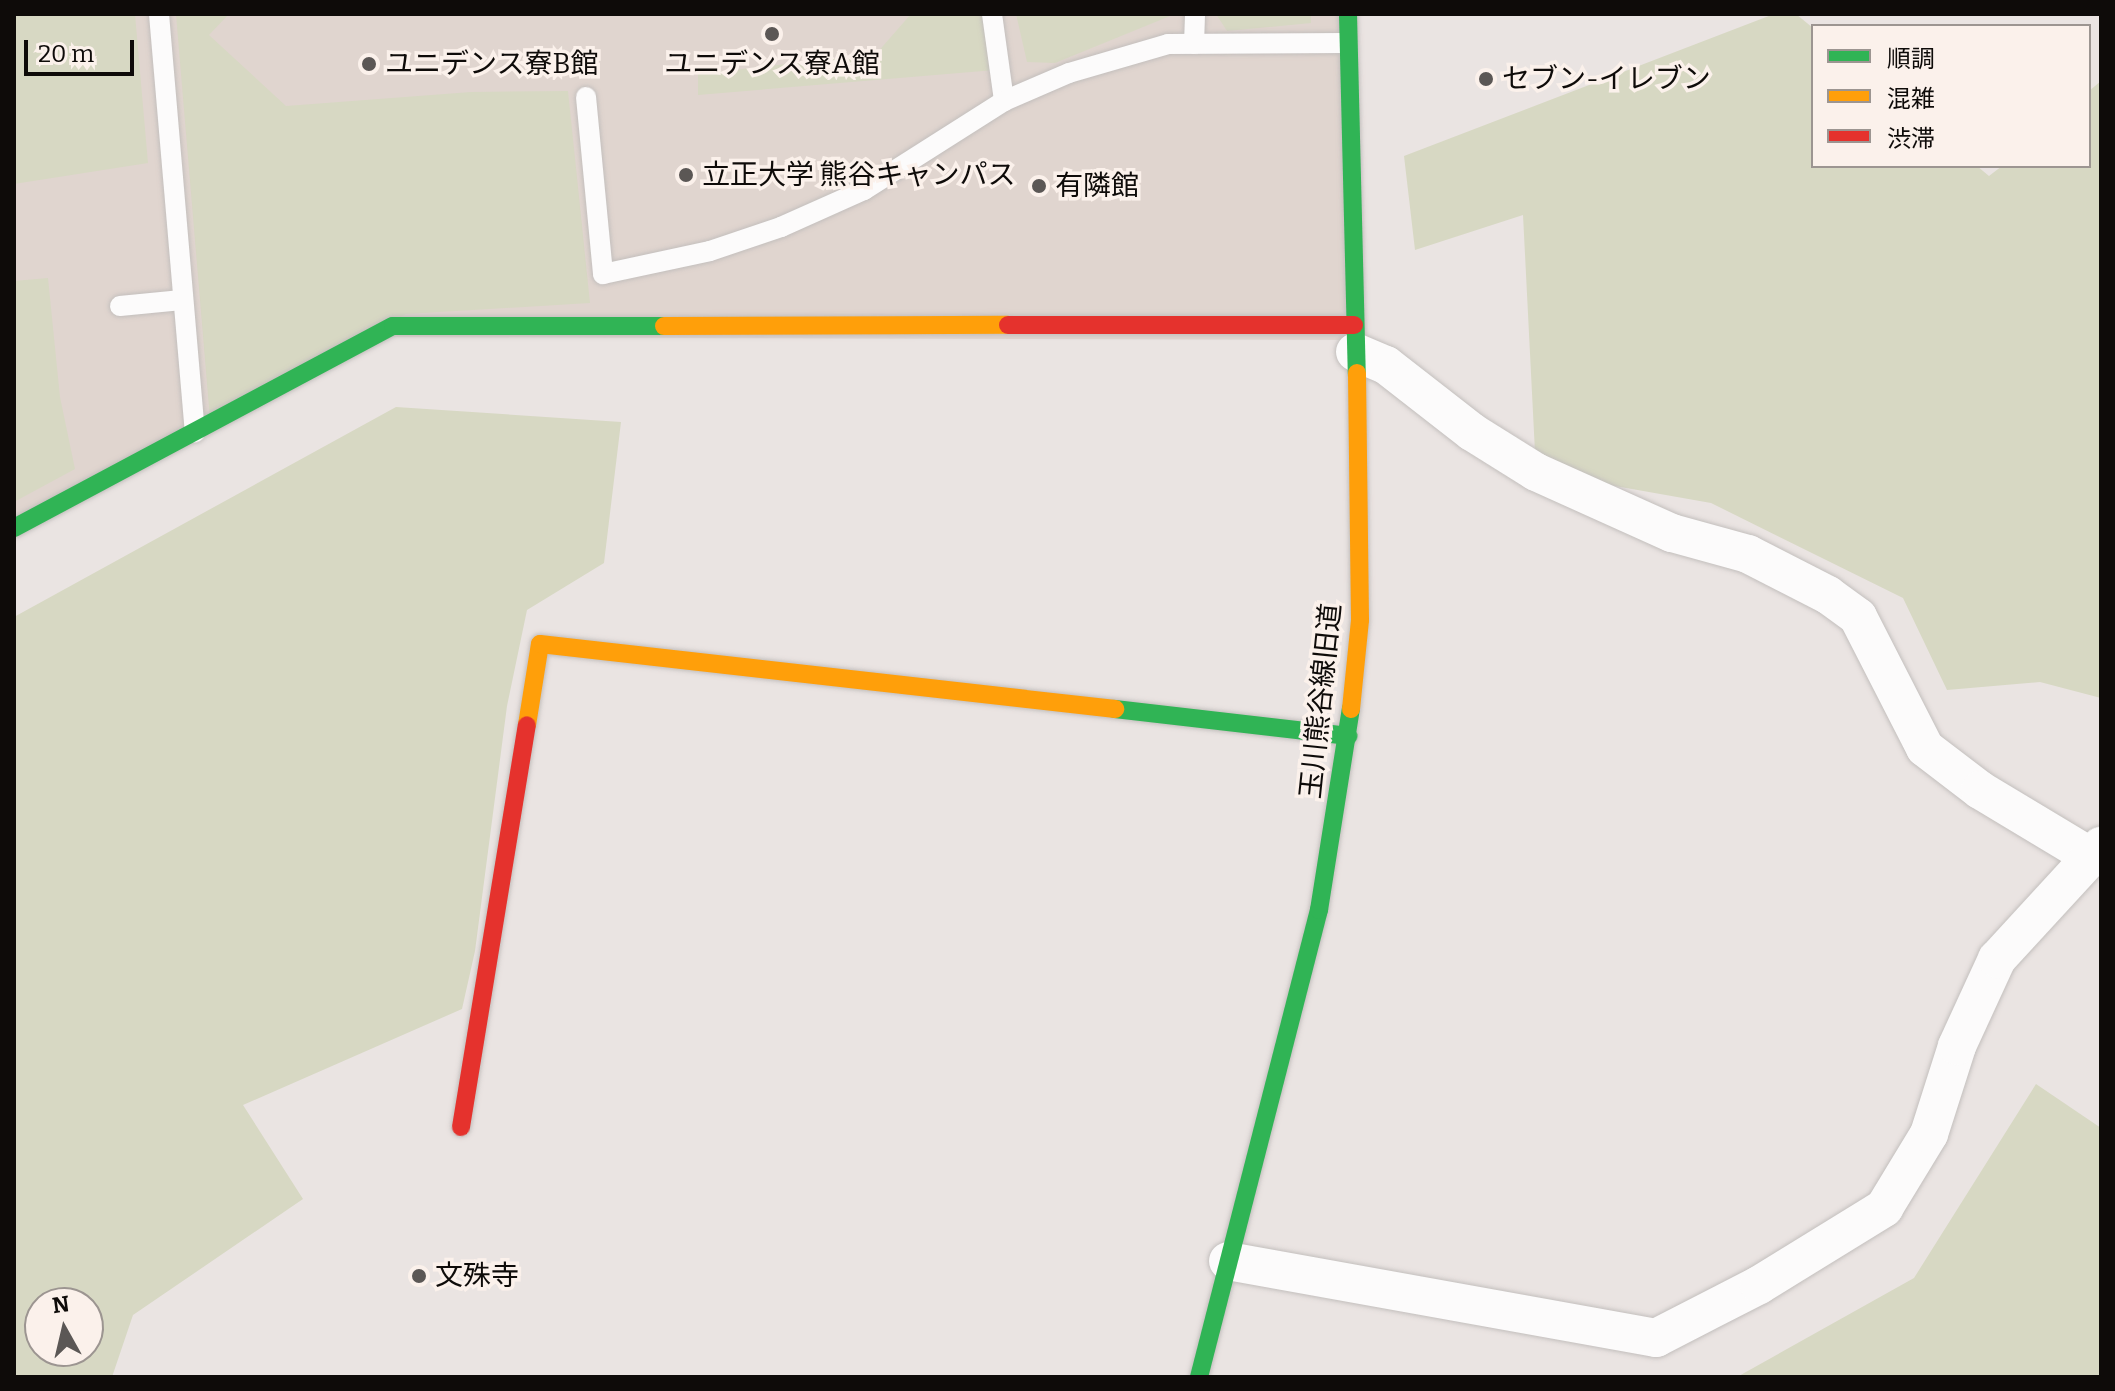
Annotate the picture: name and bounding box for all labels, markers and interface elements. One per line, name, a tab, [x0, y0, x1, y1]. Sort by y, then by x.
scale bar	[28, 24, 138, 74]
legend	[1811, 24, 2091, 168]
marker: ユニデンス寮A館	[763, 25, 781, 43]
text: 20 m	[38, 40, 94, 68]
text: 順調	[1887, 45, 1935, 73]
place label: ユニデンス寮B館	[385, 47, 599, 81]
place label: ユニデンス寮A館	[664, 47, 880, 81]
marker: ユニデンス寮B館	[360, 55, 378, 73]
place label: セブン-イレブン	[1502, 62, 1711, 96]
marker: セブン-イレブン	[1477, 70, 1495, 88]
text: 混雑	[1887, 85, 1935, 113]
text: 渋滞	[1887, 125, 1935, 153]
place label: 立正大学 熊谷キャンパス	[702, 158, 1016, 192]
marker: 立正大学 熊谷キャンパス	[677, 166, 695, 184]
place label: 有隣館	[1055, 169, 1139, 203]
marker: 有隣館	[1030, 177, 1048, 195]
street label: 玉川熊谷線旧道	[1294, 602, 1348, 800]
place label: 文殊寺	[435, 1259, 519, 1293]
marker: 文殊寺	[410, 1267, 428, 1285]
north arrow	[24, 1287, 104, 1367]
text: N	[51, 1290, 71, 1319]

